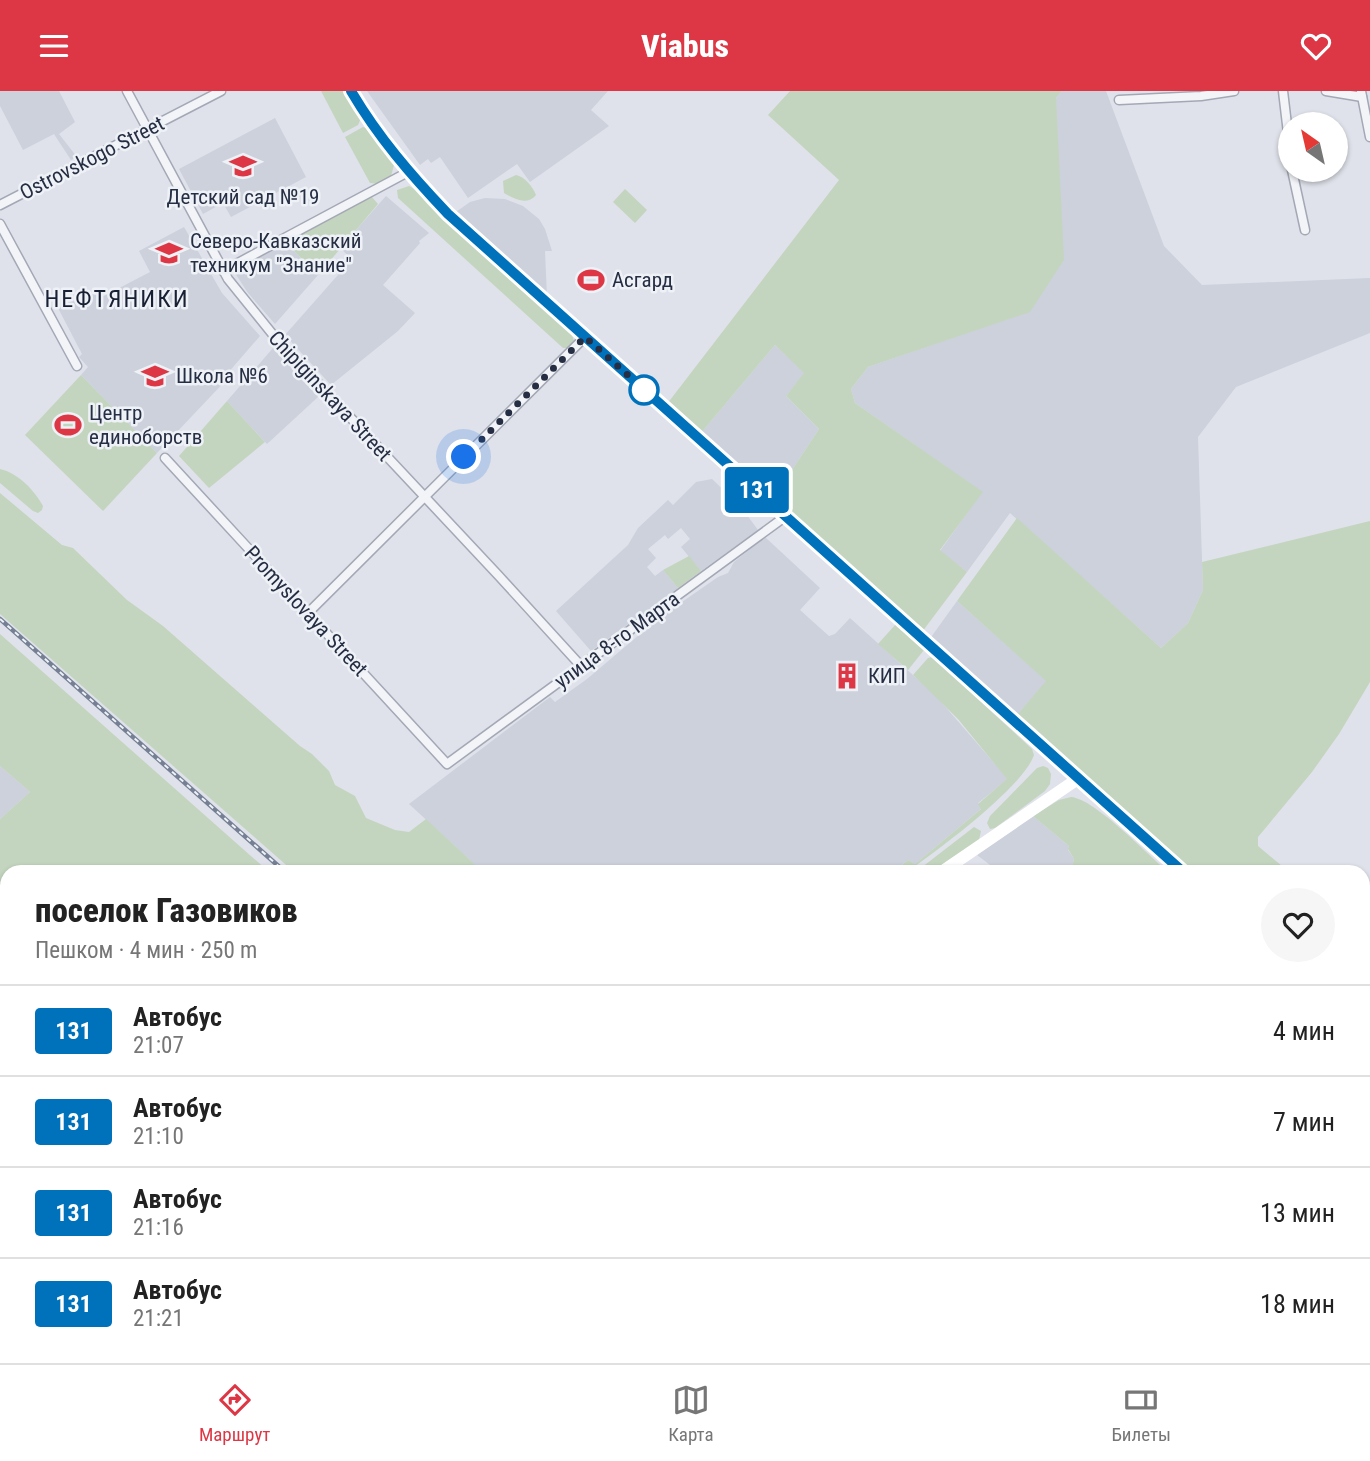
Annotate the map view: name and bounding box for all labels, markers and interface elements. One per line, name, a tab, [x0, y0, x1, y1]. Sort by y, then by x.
icon: menu	[35, 27, 73, 65]
text: Viabus	[641, 27, 729, 65]
icon: heart	[1297, 27, 1335, 65]
street label: Ostrovskogo Street	[16, 111, 168, 205]
north arrow	[1278, 112, 1348, 182]
map controls	[1278, 112, 1348, 182]
school or university icon: Детский сад №19	[228, 151, 258, 181]
place label: Детский сад №19	[167, 185, 319, 209]
place label: Северо-Кавказский техникум "Знание"	[190, 229, 361, 277]
school or university icon: Северо-Кавказский техникум "Знание"	[154, 238, 184, 268]
sports icon: Асгард	[576, 265, 606, 295]
place label: Асгард	[612, 268, 673, 292]
district label: НЕФТЯНИКИ	[44, 285, 190, 313]
street label: Chipiginskaya Street	[264, 326, 396, 466]
school or university icon: Школа №6	[140, 361, 170, 391]
place label: Школа №6	[176, 364, 268, 388]
unlabelled marker	[629, 375, 659, 405]
place label: Центр единоборств	[89, 401, 202, 449]
sports icon: Центр единоборств	[53, 410, 83, 440]
your location	[446, 439, 481, 474]
line badge: 131	[717, 467, 797, 513]
text: 131	[739, 476, 775, 504]
street label: Promyslovaya Street	[240, 541, 372, 681]
street label: улица 8-го Марта	[550, 587, 684, 693]
building icon: КИП	[832, 661, 862, 691]
place label: КИП	[868, 664, 906, 688]
button: heart	[1261, 888, 1335, 962]
text: поселок Газовиков	[35, 891, 298, 930]
text: Пешком · 4 мин · 250 m	[35, 937, 257, 964]
text: Автобус	[133, 1002, 222, 1032]
text: 4 мин	[1273, 1016, 1335, 1046]
text: 131	[55, 1017, 92, 1045]
text: 21:07	[133, 1032, 184, 1059]
text: Автобус	[133, 1093, 222, 1123]
text: 7 мин	[1273, 1107, 1335, 1137]
text: 131	[55, 1108, 92, 1136]
text: 21:10	[133, 1123, 184, 1150]
text: Автобус	[133, 1184, 222, 1214]
text: 13 мин	[1260, 1198, 1335, 1228]
text: 131	[55, 1199, 92, 1227]
text: 21:16	[133, 1214, 184, 1241]
text: Автобус	[133, 1275, 222, 1305]
text: 18 мин	[1260, 1289, 1335, 1319]
text: 131	[55, 1290, 92, 1318]
text: 21:21	[133, 1305, 184, 1332]
tab: Маршрут	[199, 1381, 270, 1446]
tab: Карта	[668, 1381, 714, 1446]
tab: Билеты	[1111, 1381, 1171, 1446]

